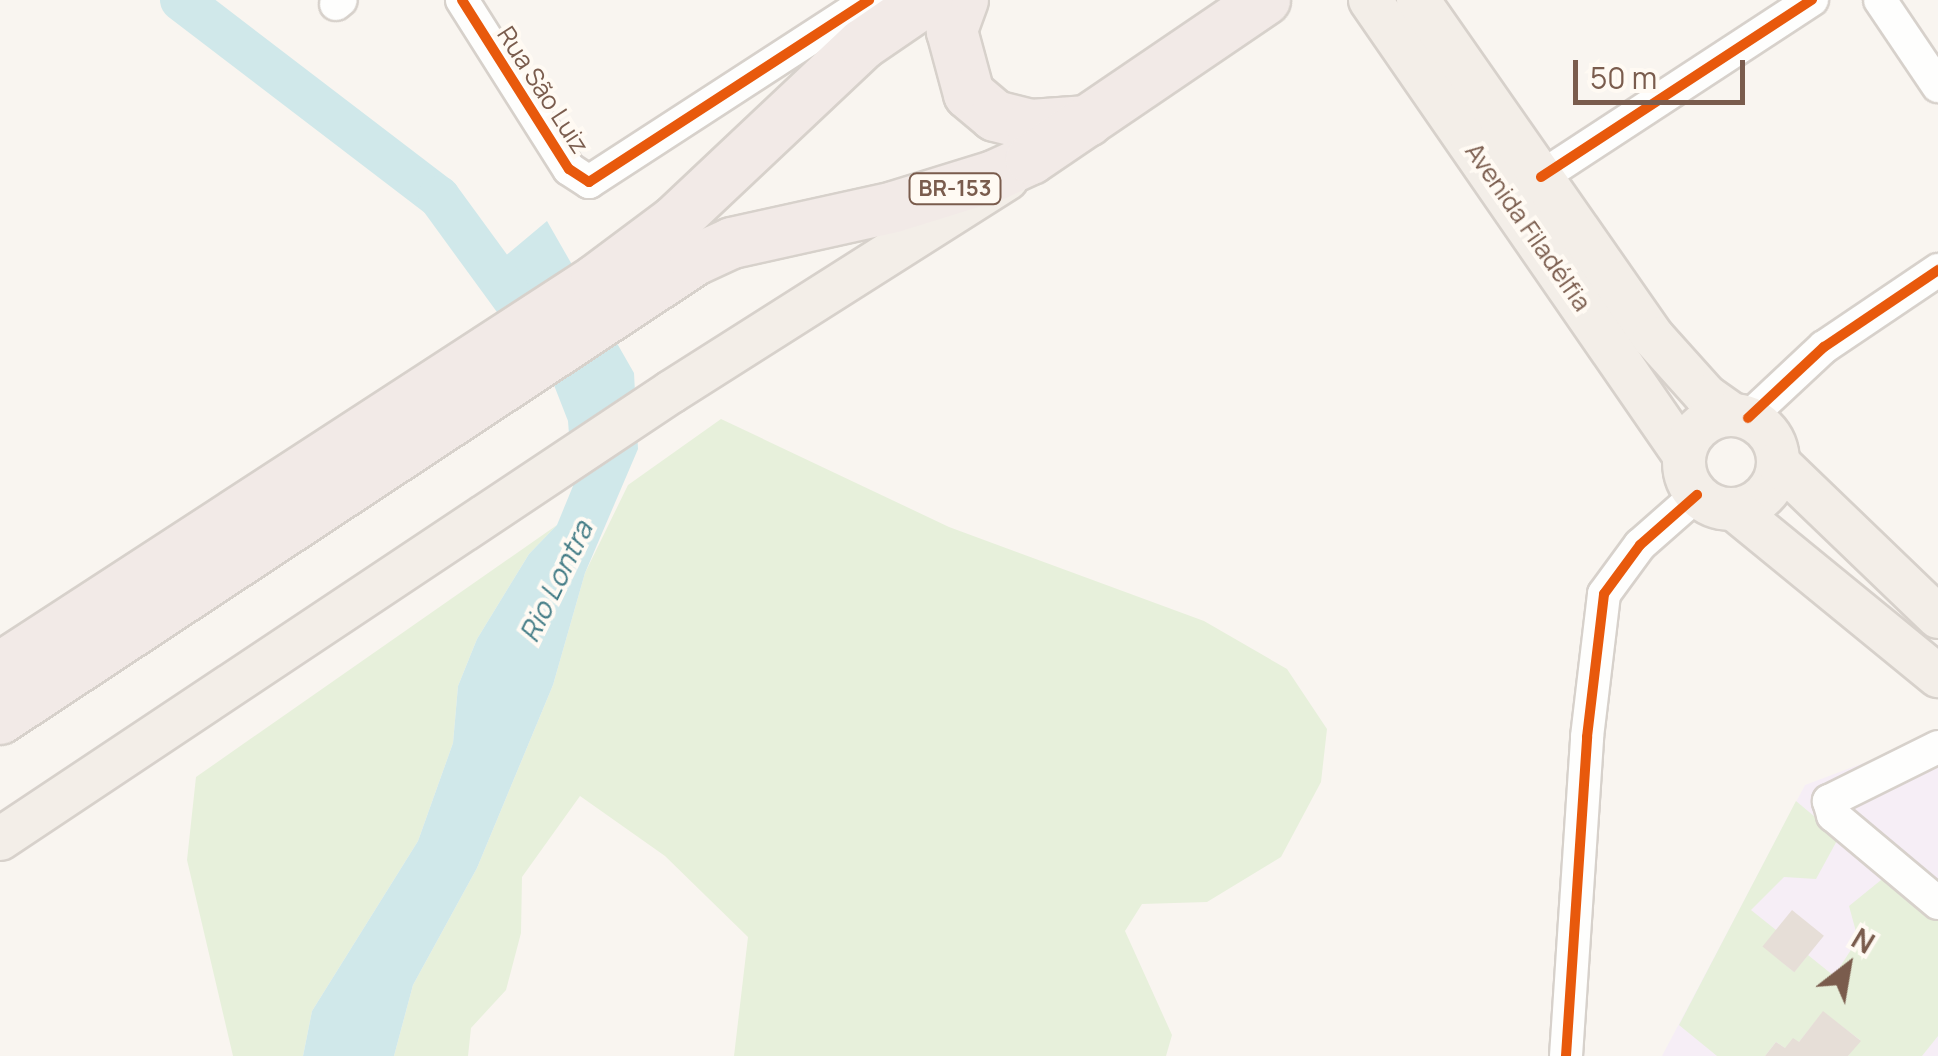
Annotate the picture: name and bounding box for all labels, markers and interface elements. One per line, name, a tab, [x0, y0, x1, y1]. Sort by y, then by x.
street label: Rua São Luiz	[491, 21, 595, 159]
scale bar	[1578, 40, 1750, 102]
text: 50 m	[1590, 57, 1657, 98]
street label: Avenida Filadélfia	[1459, 137, 1597, 317]
road number: BR-153	[908, 172, 1002, 206]
water label: Rio Lontra	[511, 515, 599, 647]
north arrow	[1798, 916, 1898, 1016]
text: N	[1845, 919, 1882, 962]

